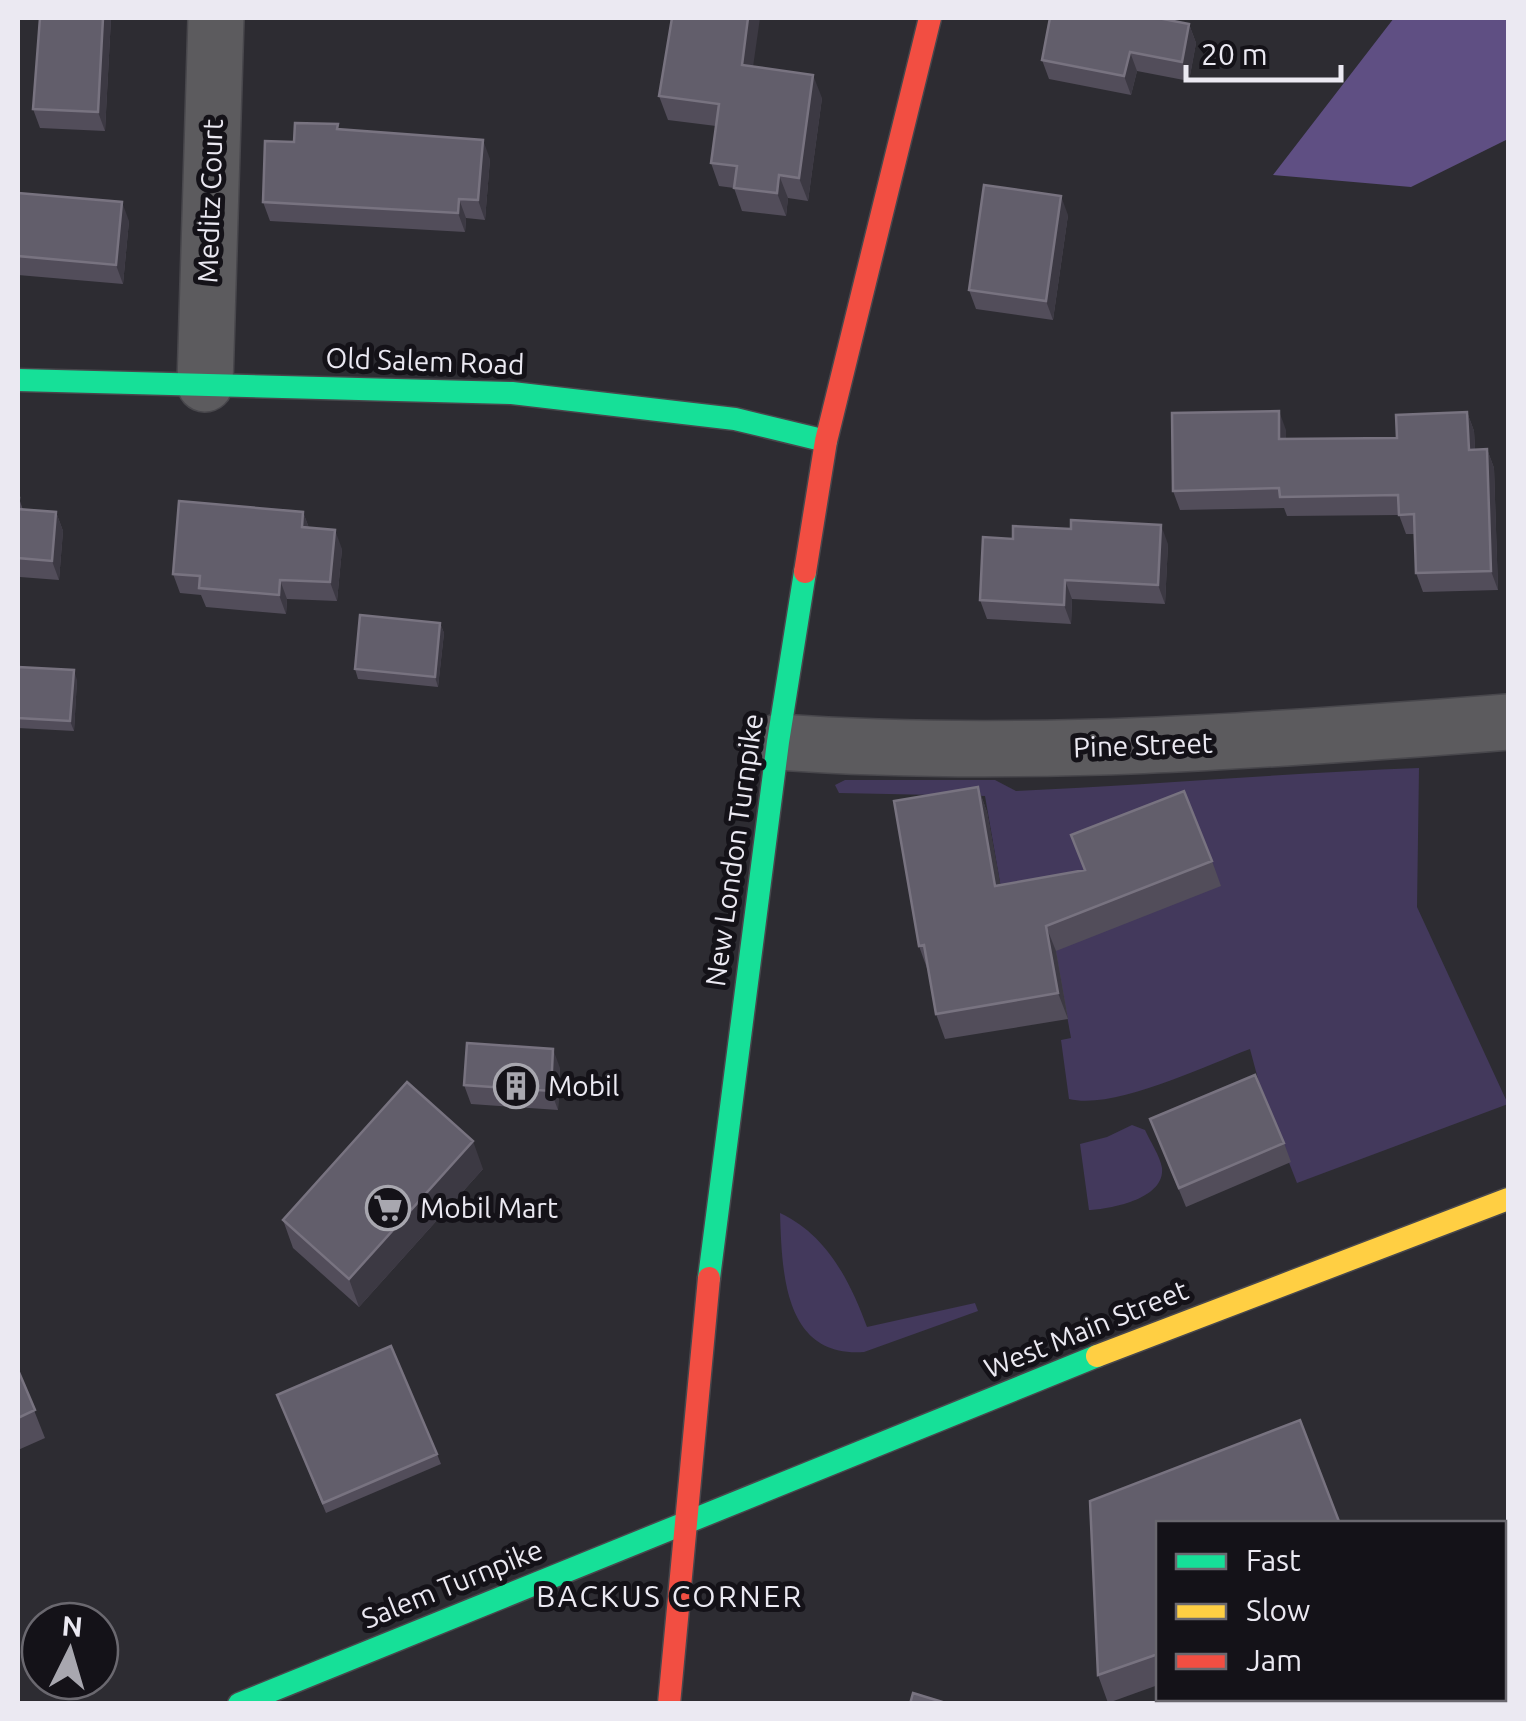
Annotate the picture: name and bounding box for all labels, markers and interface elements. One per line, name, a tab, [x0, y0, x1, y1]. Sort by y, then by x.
scale bar	[1186, 20, 1341, 82]
text: 20 m	[1201, 37, 1268, 71]
street label: Meditz Court	[191, 118, 228, 284]
street label: Old Salem Road	[325, 342, 525, 379]
street label: New London Turnpike	[699, 712, 768, 988]
street label: Pine Street	[1073, 727, 1213, 762]
building icon: Mobil	[493, 1063, 539, 1109]
place label: Mobil	[548, 1070, 619, 1101]
supermarket icon: Mobil Mart	[365, 1185, 411, 1231]
place label: Mobil Mart	[420, 1192, 558, 1223]
street label: West Main Street	[980, 1274, 1192, 1383]
legend	[1156, 1521, 1506, 1701]
street label: Salem Turnpike	[357, 1533, 547, 1634]
text: Fast	[1246, 1543, 1301, 1577]
district label: BACKUS CORNER	[536, 1579, 804, 1613]
text: Slow	[1246, 1593, 1310, 1627]
north arrow	[20, 1601, 120, 1701]
text: N	[60, 1609, 84, 1642]
text: Jam	[1246, 1643, 1302, 1677]

